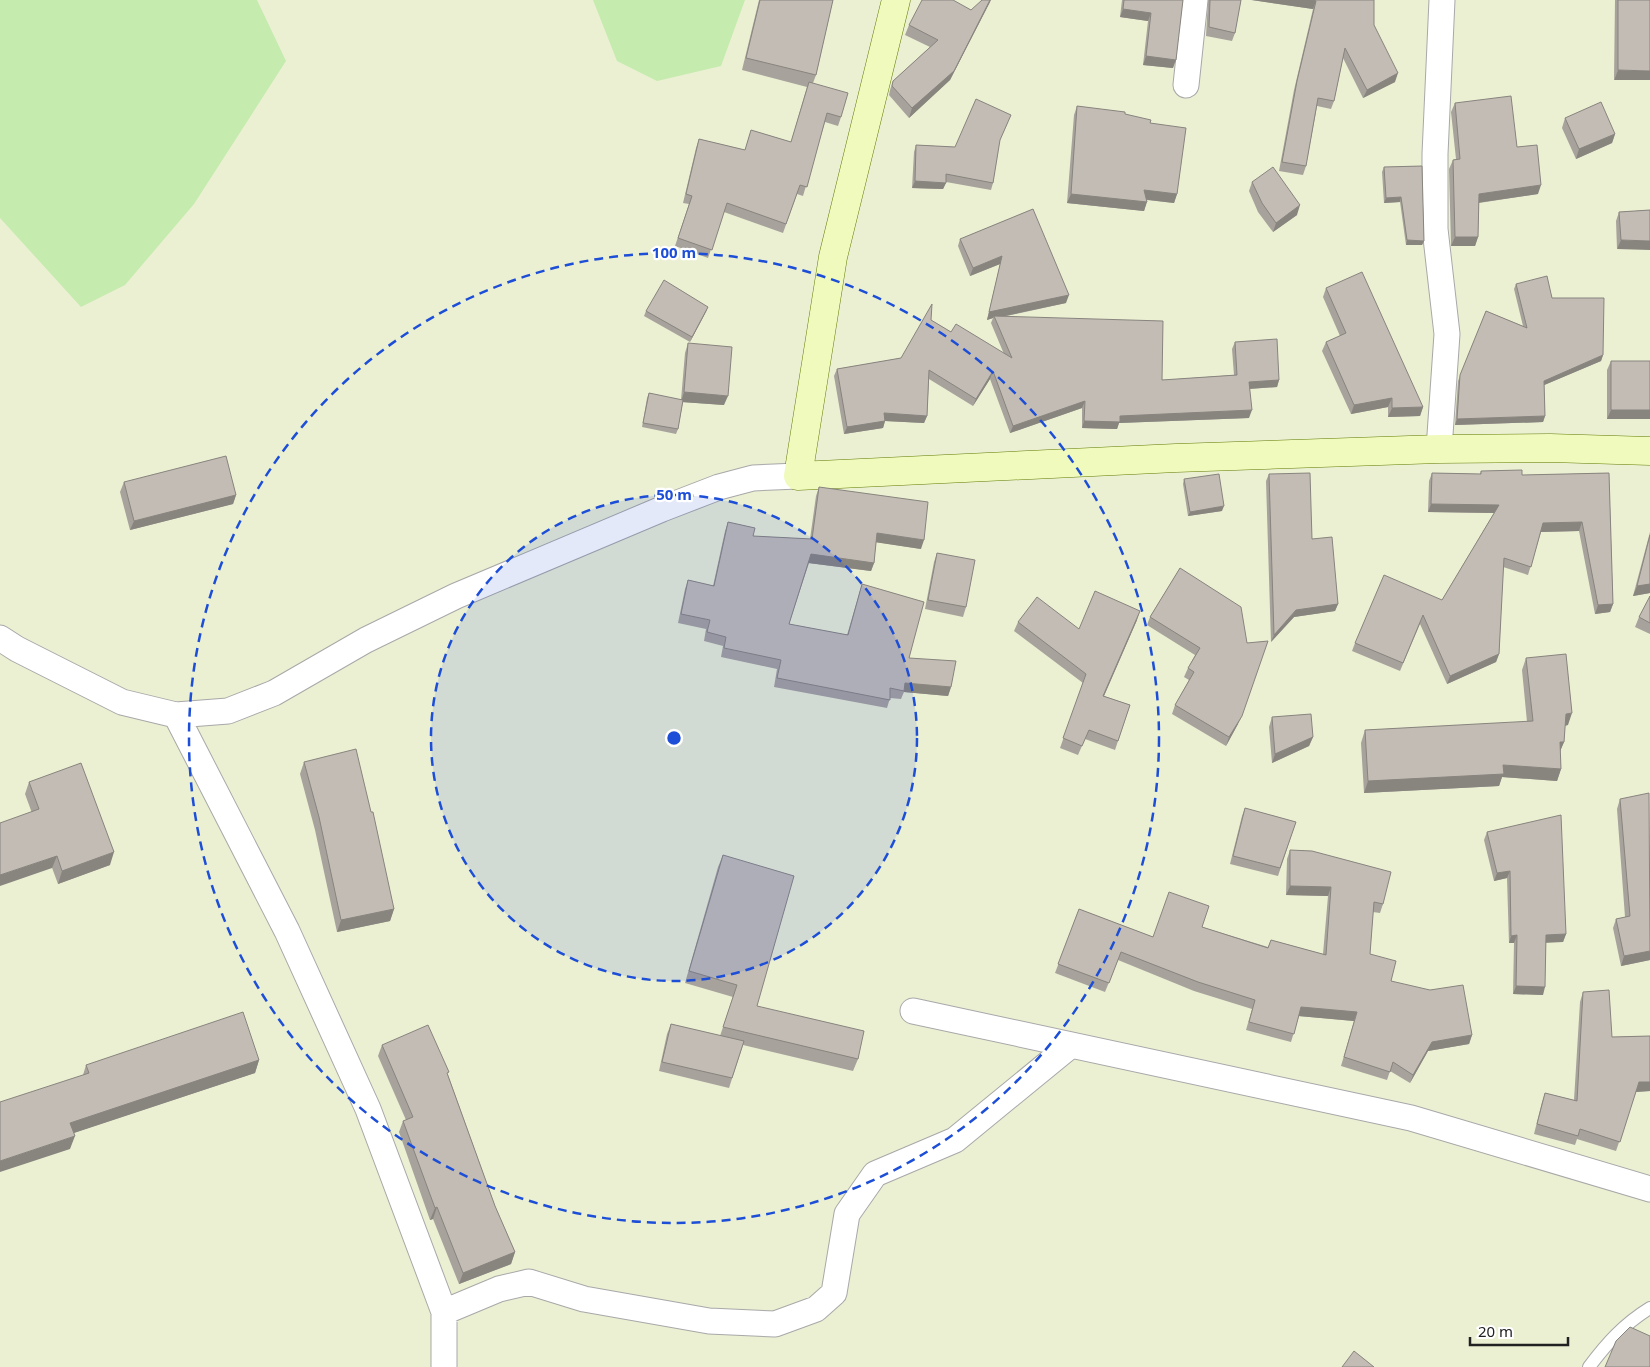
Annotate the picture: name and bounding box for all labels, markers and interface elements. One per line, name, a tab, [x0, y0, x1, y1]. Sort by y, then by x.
text: 100 m	[652, 242, 696, 262]
text: 50 m	[656, 484, 692, 504]
centre of rings	[665, 729, 683, 747]
scale bar	[1470, 1314, 1568, 1346]
text: 20 m	[1478, 1321, 1513, 1341]

